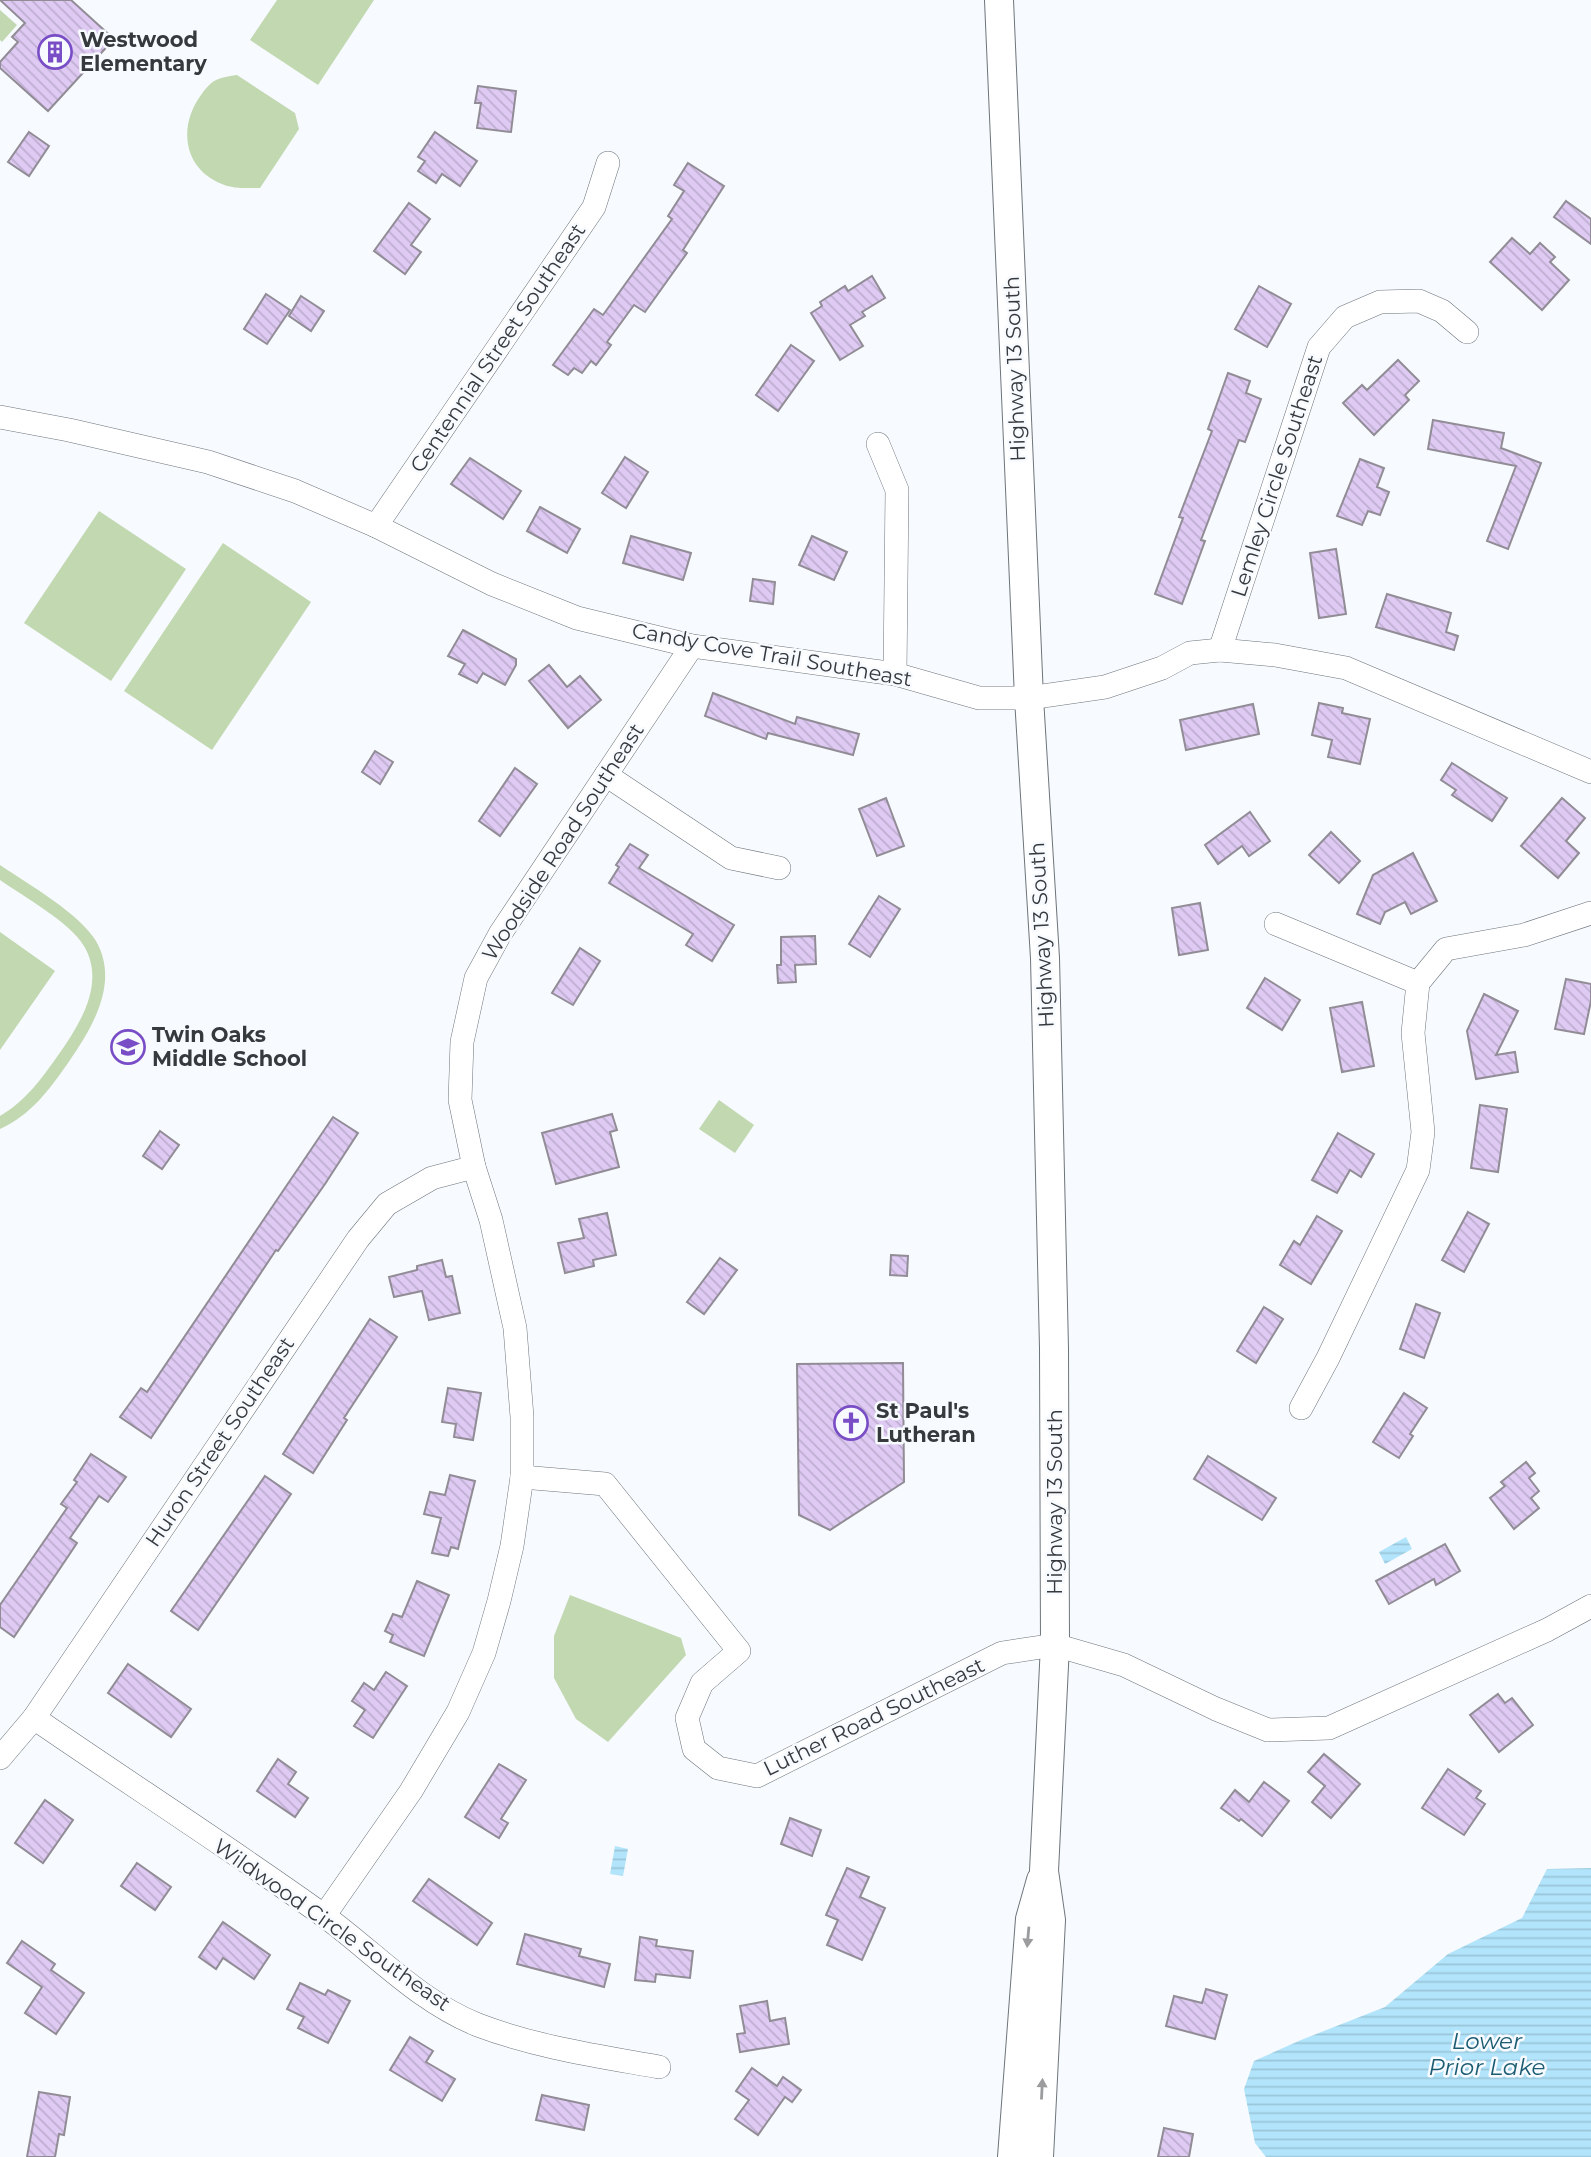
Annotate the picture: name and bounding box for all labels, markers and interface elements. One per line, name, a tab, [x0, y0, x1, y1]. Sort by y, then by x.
place label: Westwood Elementary	[80, 27, 207, 76]
building icon: Westwood Elementary	[36, 33, 74, 71]
street label: Centennial Street Southeast	[405, 218, 590, 477]
street label: Highway 13 South	[999, 276, 1030, 462]
street label: Lemley Circle Southeast	[1226, 352, 1327, 600]
street label: Candy Cove Trail Southeast	[630, 618, 914, 691]
street label: Woodside Road Southeast	[476, 718, 649, 965]
street label: Highway 13 South	[1024, 842, 1059, 1028]
place label: Twin Oaks Middle School	[152, 1022, 307, 1071]
school or university icon: Twin Oaks Middle School	[109, 1028, 147, 1066]
street label: Huron Street Southeast	[140, 1332, 299, 1551]
place label: St Paul's Lutheran	[876, 1398, 976, 1447]
church icon: St Paul's Lutheran	[832, 1404, 870, 1442]
street label: Highway 13 South	[1042, 1409, 1067, 1595]
street label: Luther Road Southeast	[759, 1652, 988, 1781]
street label: Wildwood Circle Southeast	[209, 1833, 456, 2016]
one-way arrow	[1022, 1926, 1033, 1948]
water label: Lower Prior Lake	[1429, 2027, 1545, 2081]
one-way arrow	[1037, 2078, 1048, 2100]

